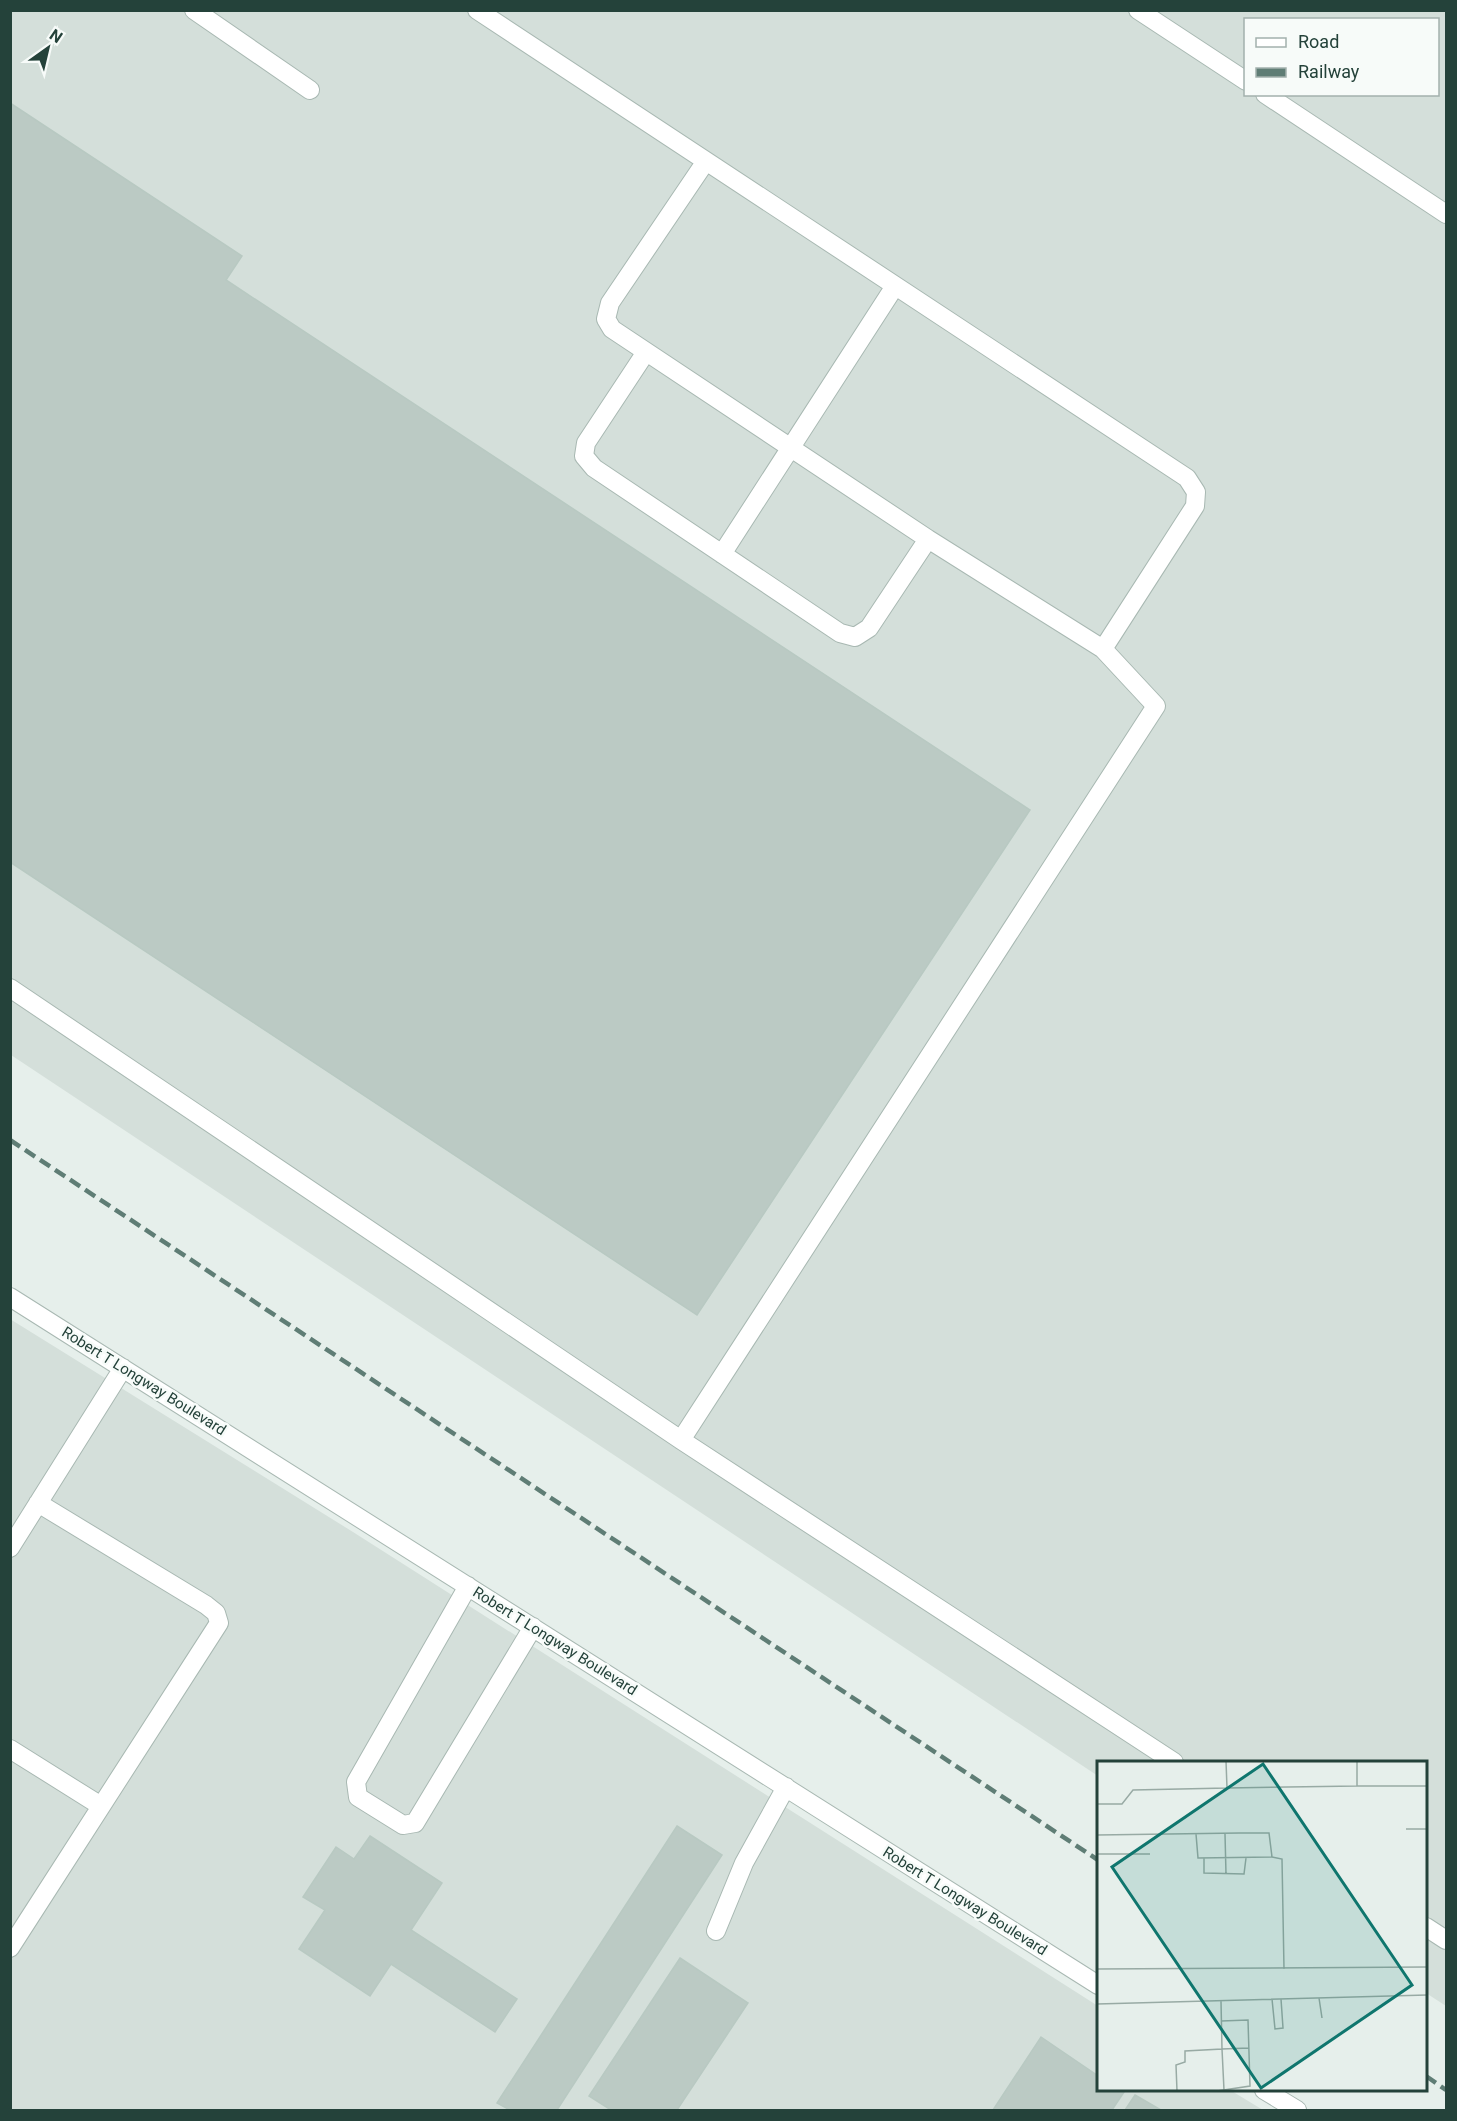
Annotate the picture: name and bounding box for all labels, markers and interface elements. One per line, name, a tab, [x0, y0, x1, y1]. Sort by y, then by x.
north arrow	[18, 18, 78, 78]
legend	[1244, 18, 1439, 96]
text: N	[46, 25, 66, 47]
text: Road	[1298, 31, 1339, 52]
text: Railway	[1298, 61, 1360, 82]
street label: Robert T Longway Boulevard	[59, 1323, 229, 1439]
street label: Robert T Longway Boulevard	[470, 1583, 640, 1699]
inset map	[1097, 1761, 1427, 2091]
street label: Robert T Longway Boulevard	[880, 1843, 1050, 1959]

